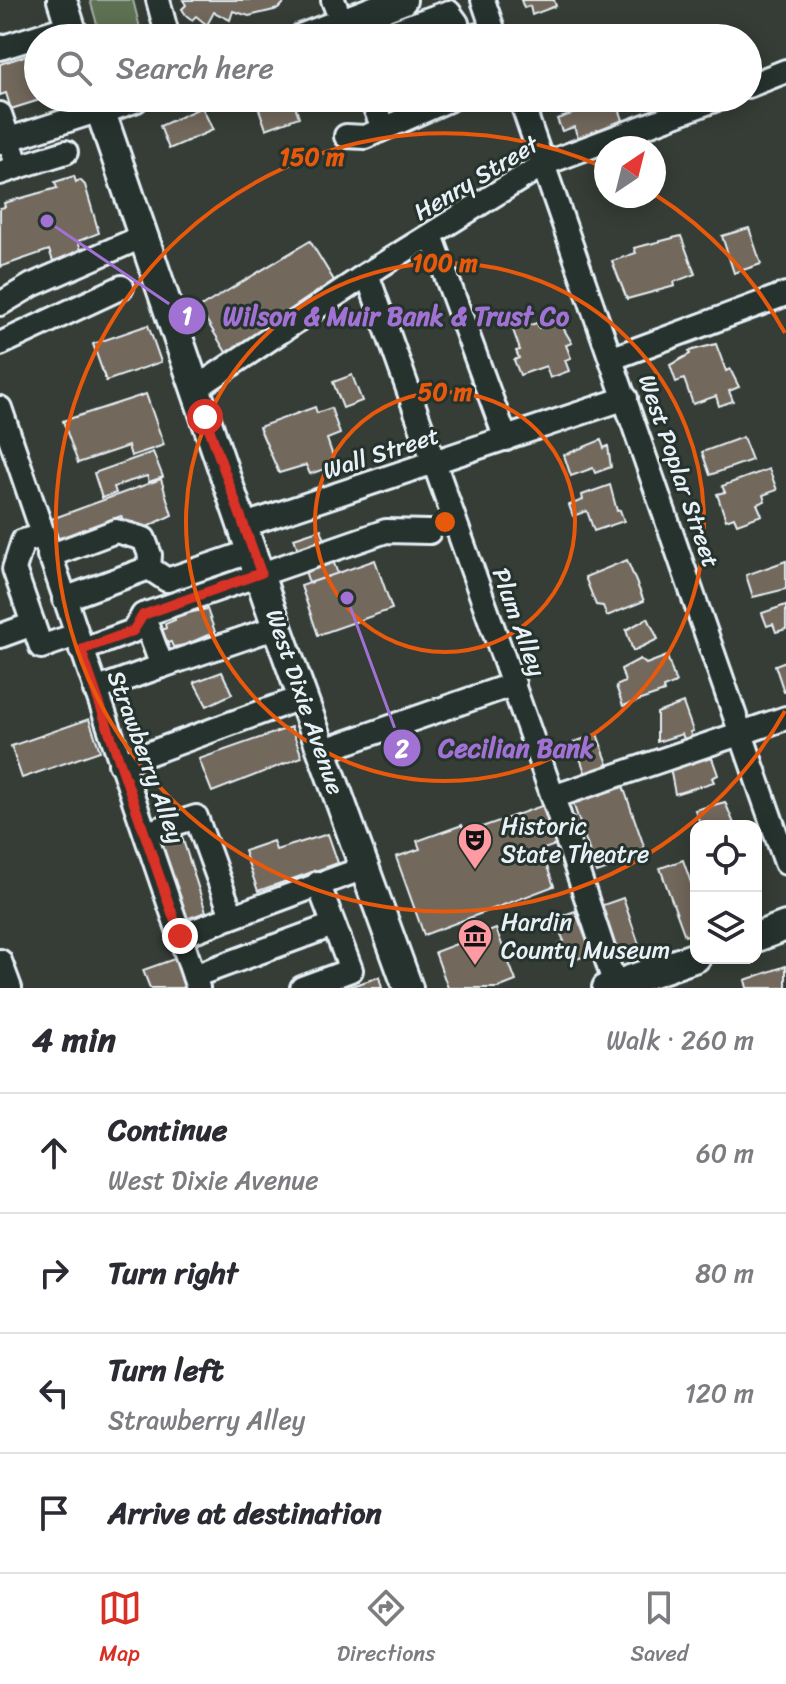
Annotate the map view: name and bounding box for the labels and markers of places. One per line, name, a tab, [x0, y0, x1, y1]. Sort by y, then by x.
callout: Wilson & Muir Bank & Trust Co	[167, 291, 585, 341]
centre of rings	[431, 508, 459, 536]
callout: Cecilian Bank	[382, 723, 610, 773]
place label: Historic State Theatre	[501, 805, 649, 875]
theatre icon: Historic State Theatre	[456, 821, 494, 871]
place label: Hardin County Museum	[501, 901, 670, 971]
museum icon: Hardin County Museum	[456, 917, 494, 967]

